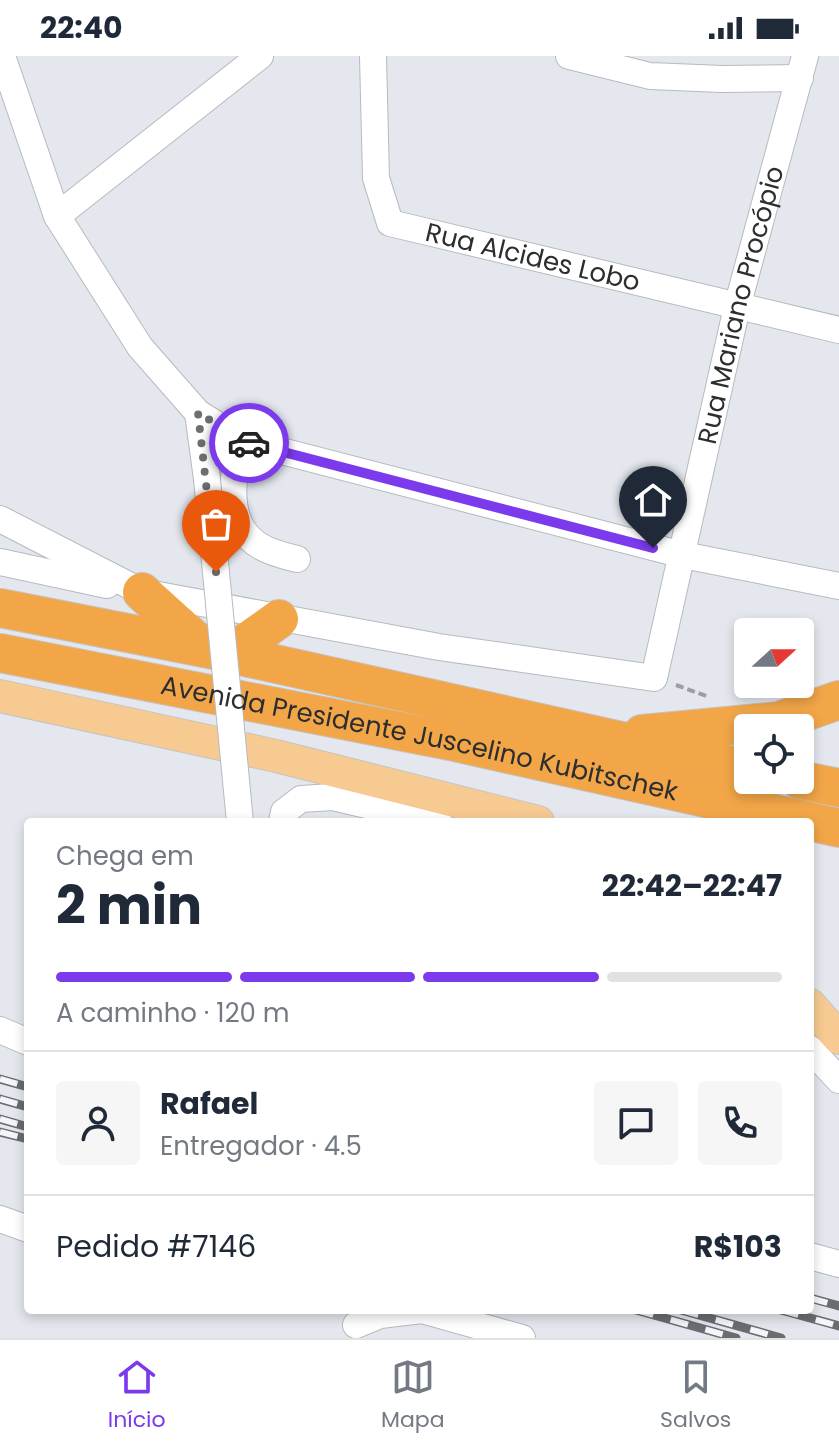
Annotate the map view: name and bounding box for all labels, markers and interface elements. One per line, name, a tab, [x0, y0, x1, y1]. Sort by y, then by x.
text: 22:40	[40, 6, 123, 49]
street label: Rua Mariano Procópio	[689, 162, 792, 447]
street label: Rua Alcides Lobo	[422, 214, 644, 300]
courier	[209, 403, 289, 483]
icon: car	[227, 421, 271, 465]
pin	[619, 466, 687, 548]
icon: home	[631, 478, 675, 522]
pin	[182, 490, 250, 572]
icon: bag	[194, 502, 238, 546]
north arrow	[734, 618, 814, 698]
map controls	[734, 618, 814, 794]
street label: Avenida Presidente Juscelino Kubitschek	[158, 667, 682, 810]
button: locate	[734, 714, 814, 794]
text: Chega em	[56, 838, 194, 874]
text: 22:42–22:47	[602, 864, 782, 907]
text: 2 min	[56, 869, 202, 942]
text: A caminho · 120 m	[56, 995, 290, 1031]
button: person	[56, 1081, 140, 1165]
button: chat	[594, 1081, 678, 1165]
button: phone	[698, 1081, 782, 1165]
text: Rafael	[160, 1082, 258, 1125]
text: Entregador · 4.5	[160, 1128, 362, 1164]
text: Pedido #7146	[56, 1225, 256, 1268]
text: R$103	[694, 1225, 782, 1268]
tab: Início	[108, 1355, 166, 1436]
tab: Mapa	[381, 1355, 445, 1436]
tab: Salvos	[660, 1355, 731, 1436]

